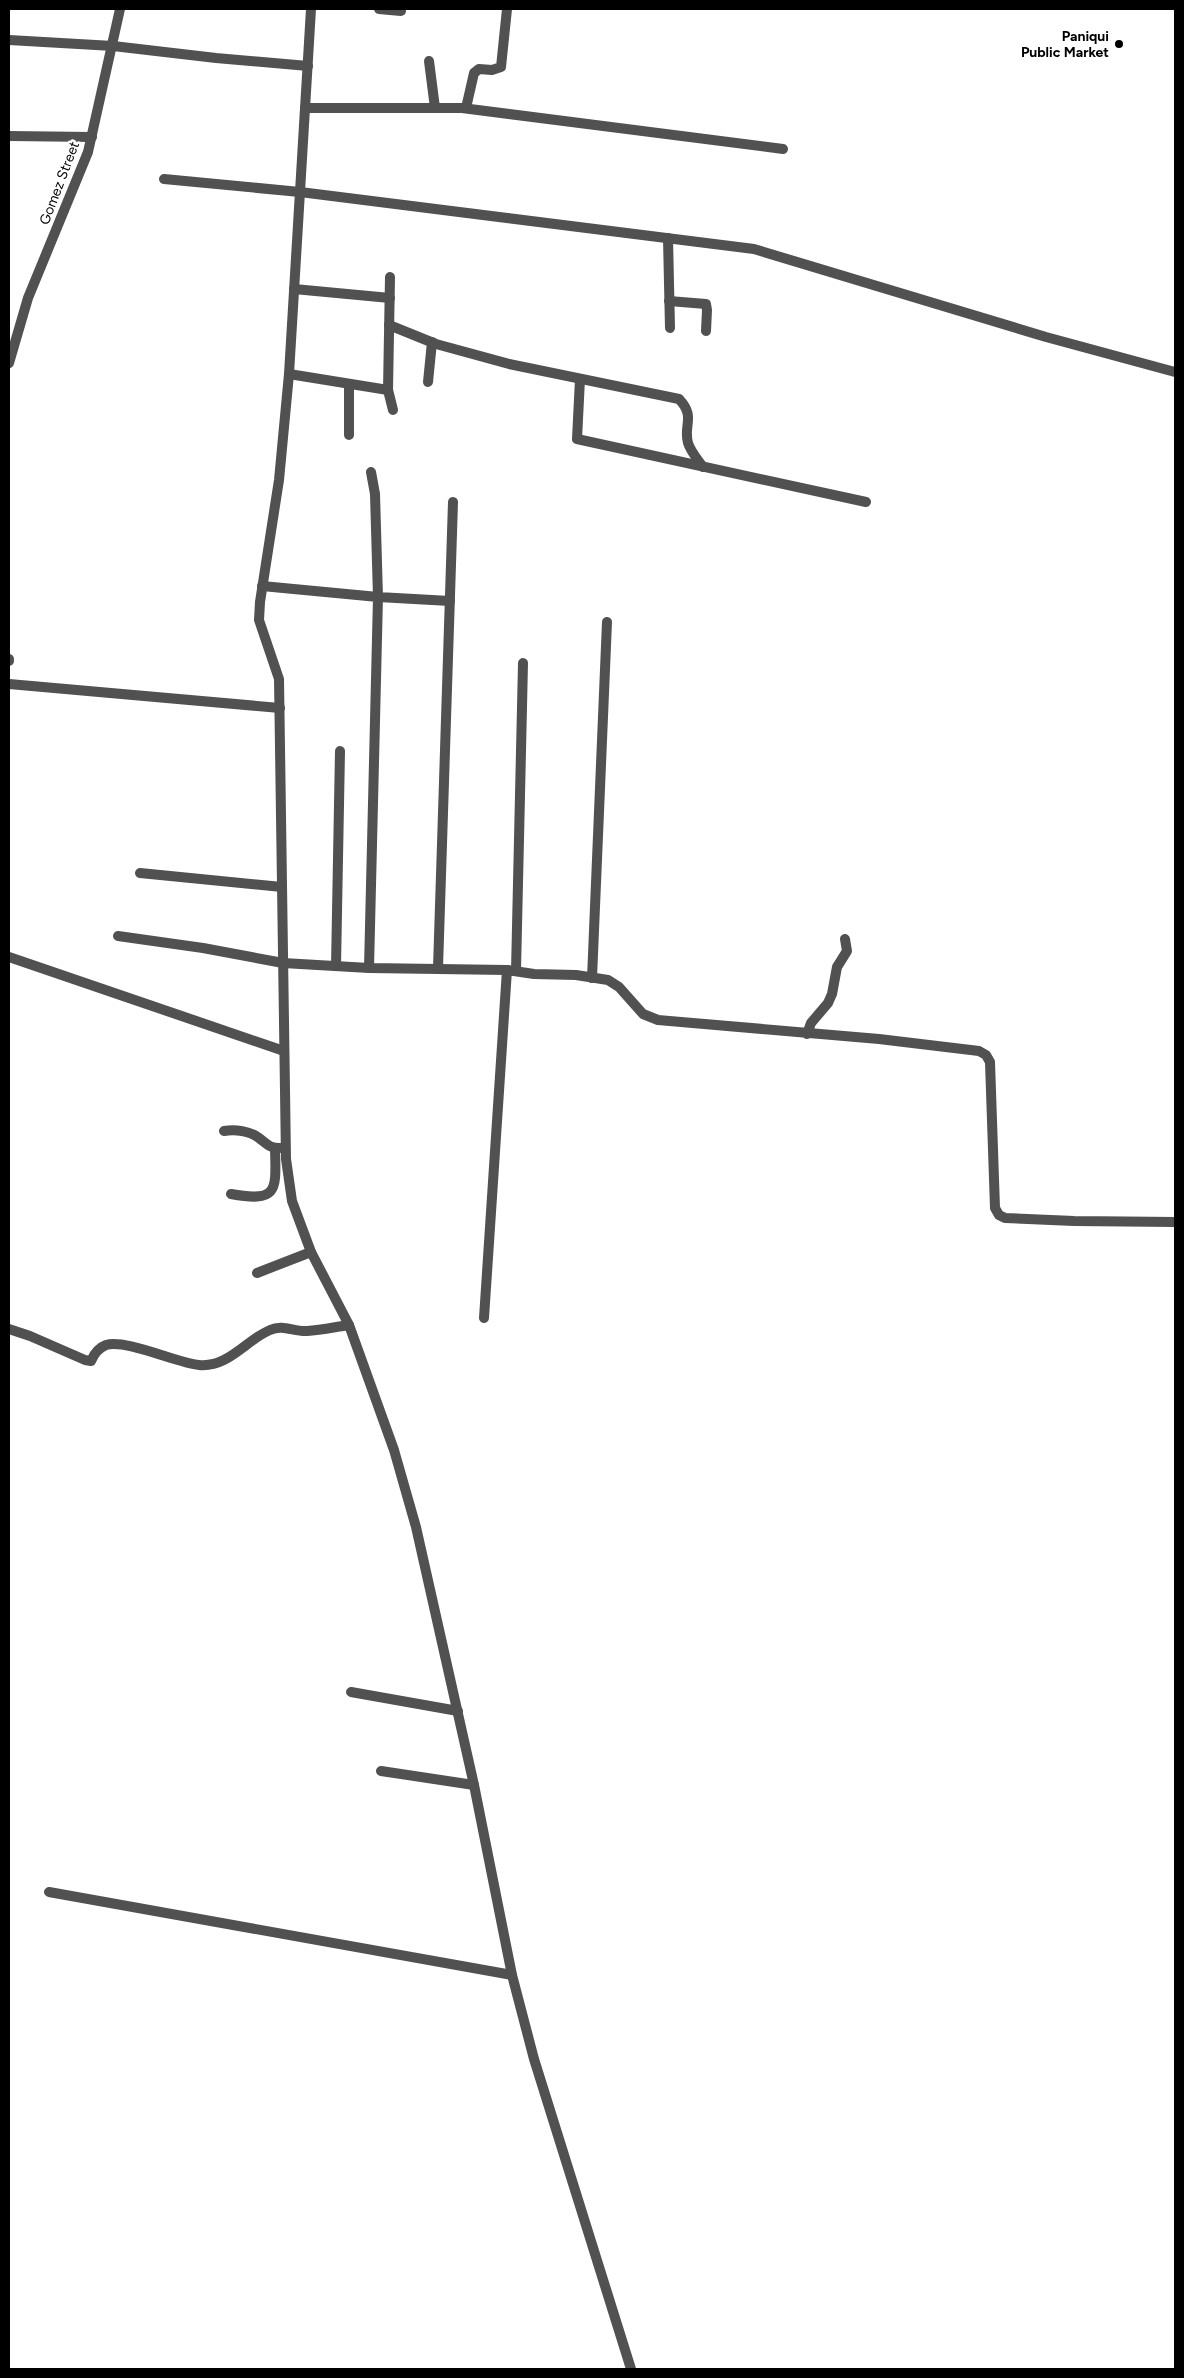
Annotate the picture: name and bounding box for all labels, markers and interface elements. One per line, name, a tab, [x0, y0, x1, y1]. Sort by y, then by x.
place label: Paniqui Public Market	[1021, 28, 1109, 61]
marker: Paniqui Public Market	[1113, 38, 1125, 50]
street label: Gomez Street	[36, 139, 83, 227]

